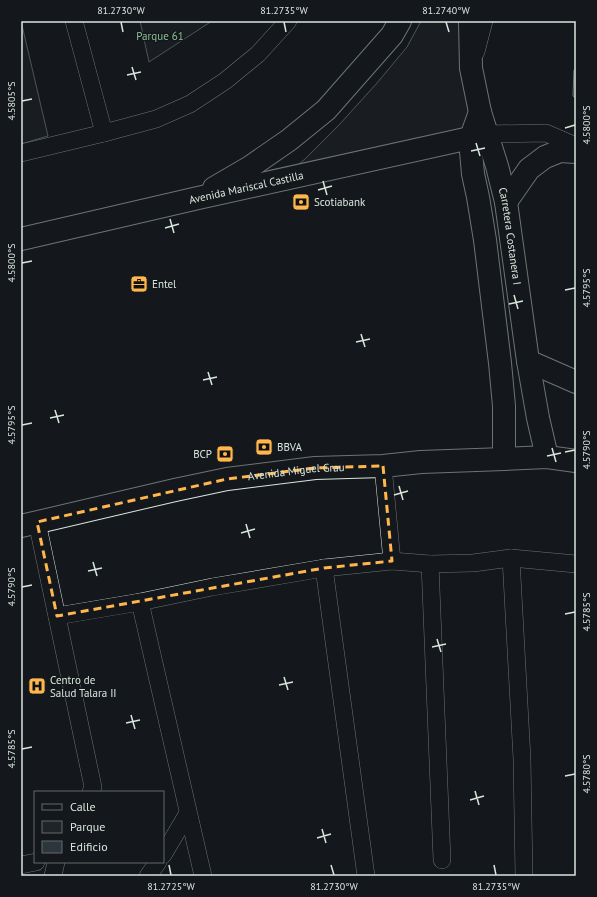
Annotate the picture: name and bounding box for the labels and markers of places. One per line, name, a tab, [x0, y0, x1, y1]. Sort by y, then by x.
bank icon: Scotiabank	[291, 192, 311, 212]
place label: Scotiabank	[314, 195, 366, 209]
office icon: Entel	[129, 274, 149, 294]
place label: Entel	[152, 277, 177, 291]
bank icon: BBVA	[254, 437, 274, 457]
place label: BBVA	[277, 440, 303, 454]
bank icon: BCP	[215, 444, 235, 464]
place label: BCP	[193, 447, 212, 461]
place label: Centro de Salud Talara II	[50, 673, 117, 700]
hospital icon: Centro de Salud Talara II	[27, 676, 47, 696]

